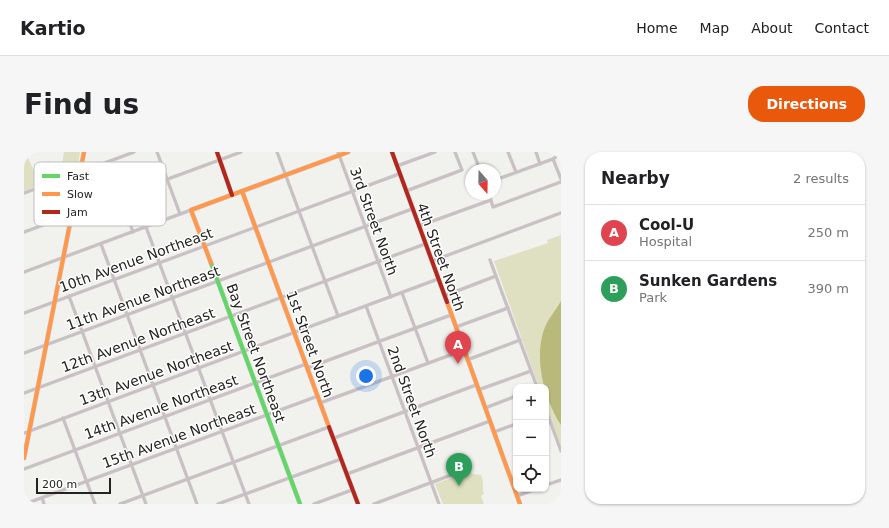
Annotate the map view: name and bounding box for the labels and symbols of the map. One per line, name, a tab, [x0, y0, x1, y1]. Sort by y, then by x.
legend	[34, 162, 166, 226]
north arrow	[465, 164, 501, 200]
street label: 3rd Street North	[347, 165, 401, 277]
text: Fast	[67, 170, 90, 183]
text: Slow	[67, 188, 93, 201]
street label: 4th Street North	[414, 201, 468, 313]
text: Jam	[66, 206, 88, 219]
street label: 10th Avenue Northeast	[57, 225, 215, 295]
street label: 11th Avenue Northeast	[64, 263, 222, 333]
street label: Bay Street Northeast	[223, 281, 289, 425]
street label: 1st Street North	[283, 289, 337, 399]
street label: 12th Avenue Northeast	[59, 305, 217, 375]
pin: A	[445, 331, 471, 364]
street label: 13th Avenue Northeast	[77, 338, 235, 408]
street label: 2nd Street North	[384, 344, 440, 460]
your location	[356, 366, 376, 386]
street label: 14th Avenue Northeast	[82, 372, 240, 442]
street label: 15th Avenue Northeast	[100, 401, 258, 471]
pin: B	[446, 453, 472, 486]
scale bar	[36, 476, 111, 495]

